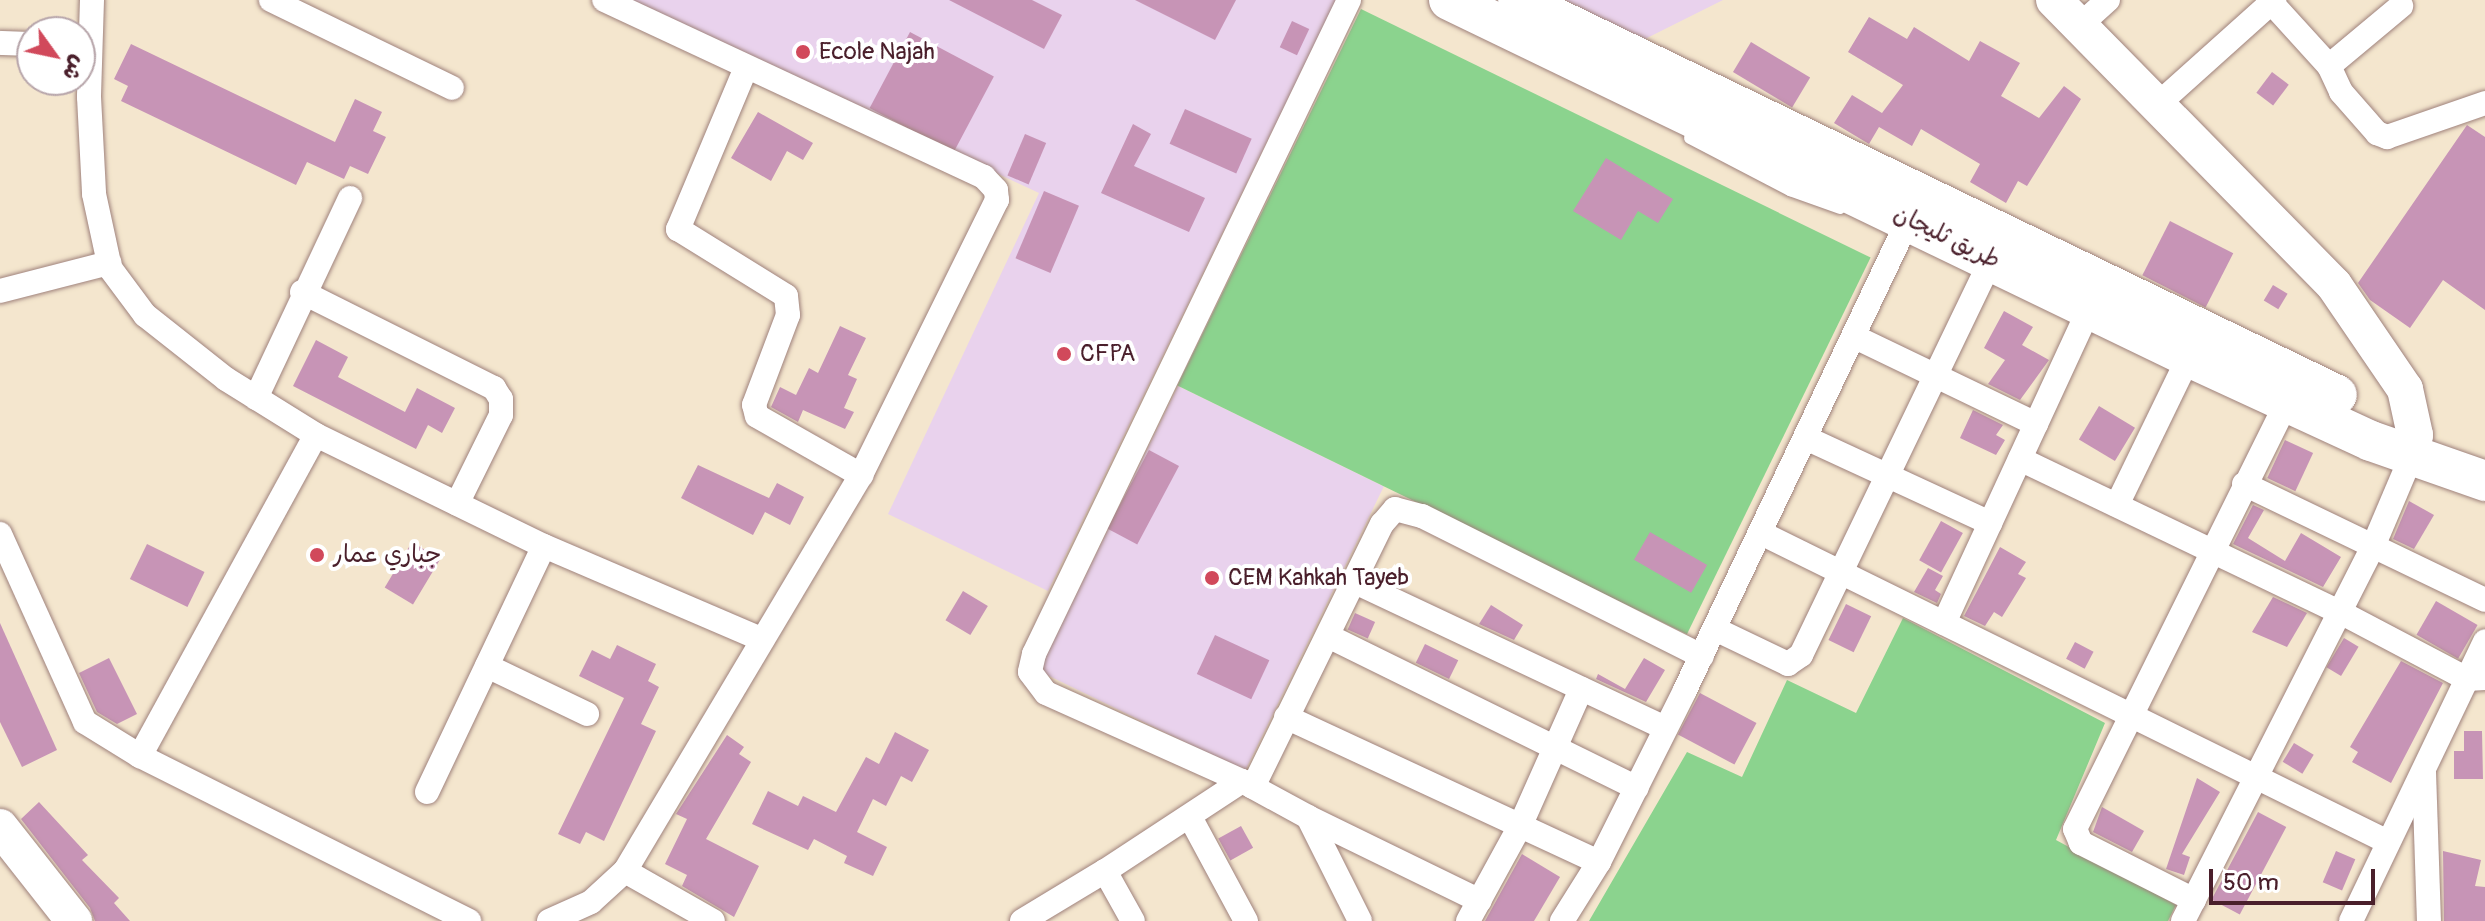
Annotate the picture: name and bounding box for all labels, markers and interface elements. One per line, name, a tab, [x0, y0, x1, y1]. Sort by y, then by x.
north arrow	[16, 16, 96, 96]
place label: Ecole Najah	[819, 38, 935, 66]
marker: Ecole Najah	[794, 43, 812, 61]
text: ش	[56, 50, 93, 86]
street label: طريق ثليجان	[1889, 199, 2005, 275]
place label: CFPA	[1080, 340, 1135, 368]
marker: CFPA	[1055, 345, 1073, 363]
place label: جباري عمار	[333, 541, 442, 569]
marker: جباري عمار	[308, 546, 326, 564]
place label: CEM Kahkah Tayeb	[1228, 564, 1409, 592]
marker: CEM Kahkah Tayeb	[1203, 569, 1221, 587]
scale bar	[2213, 853, 2379, 903]
text: 50 m	[2223, 868, 2279, 897]

